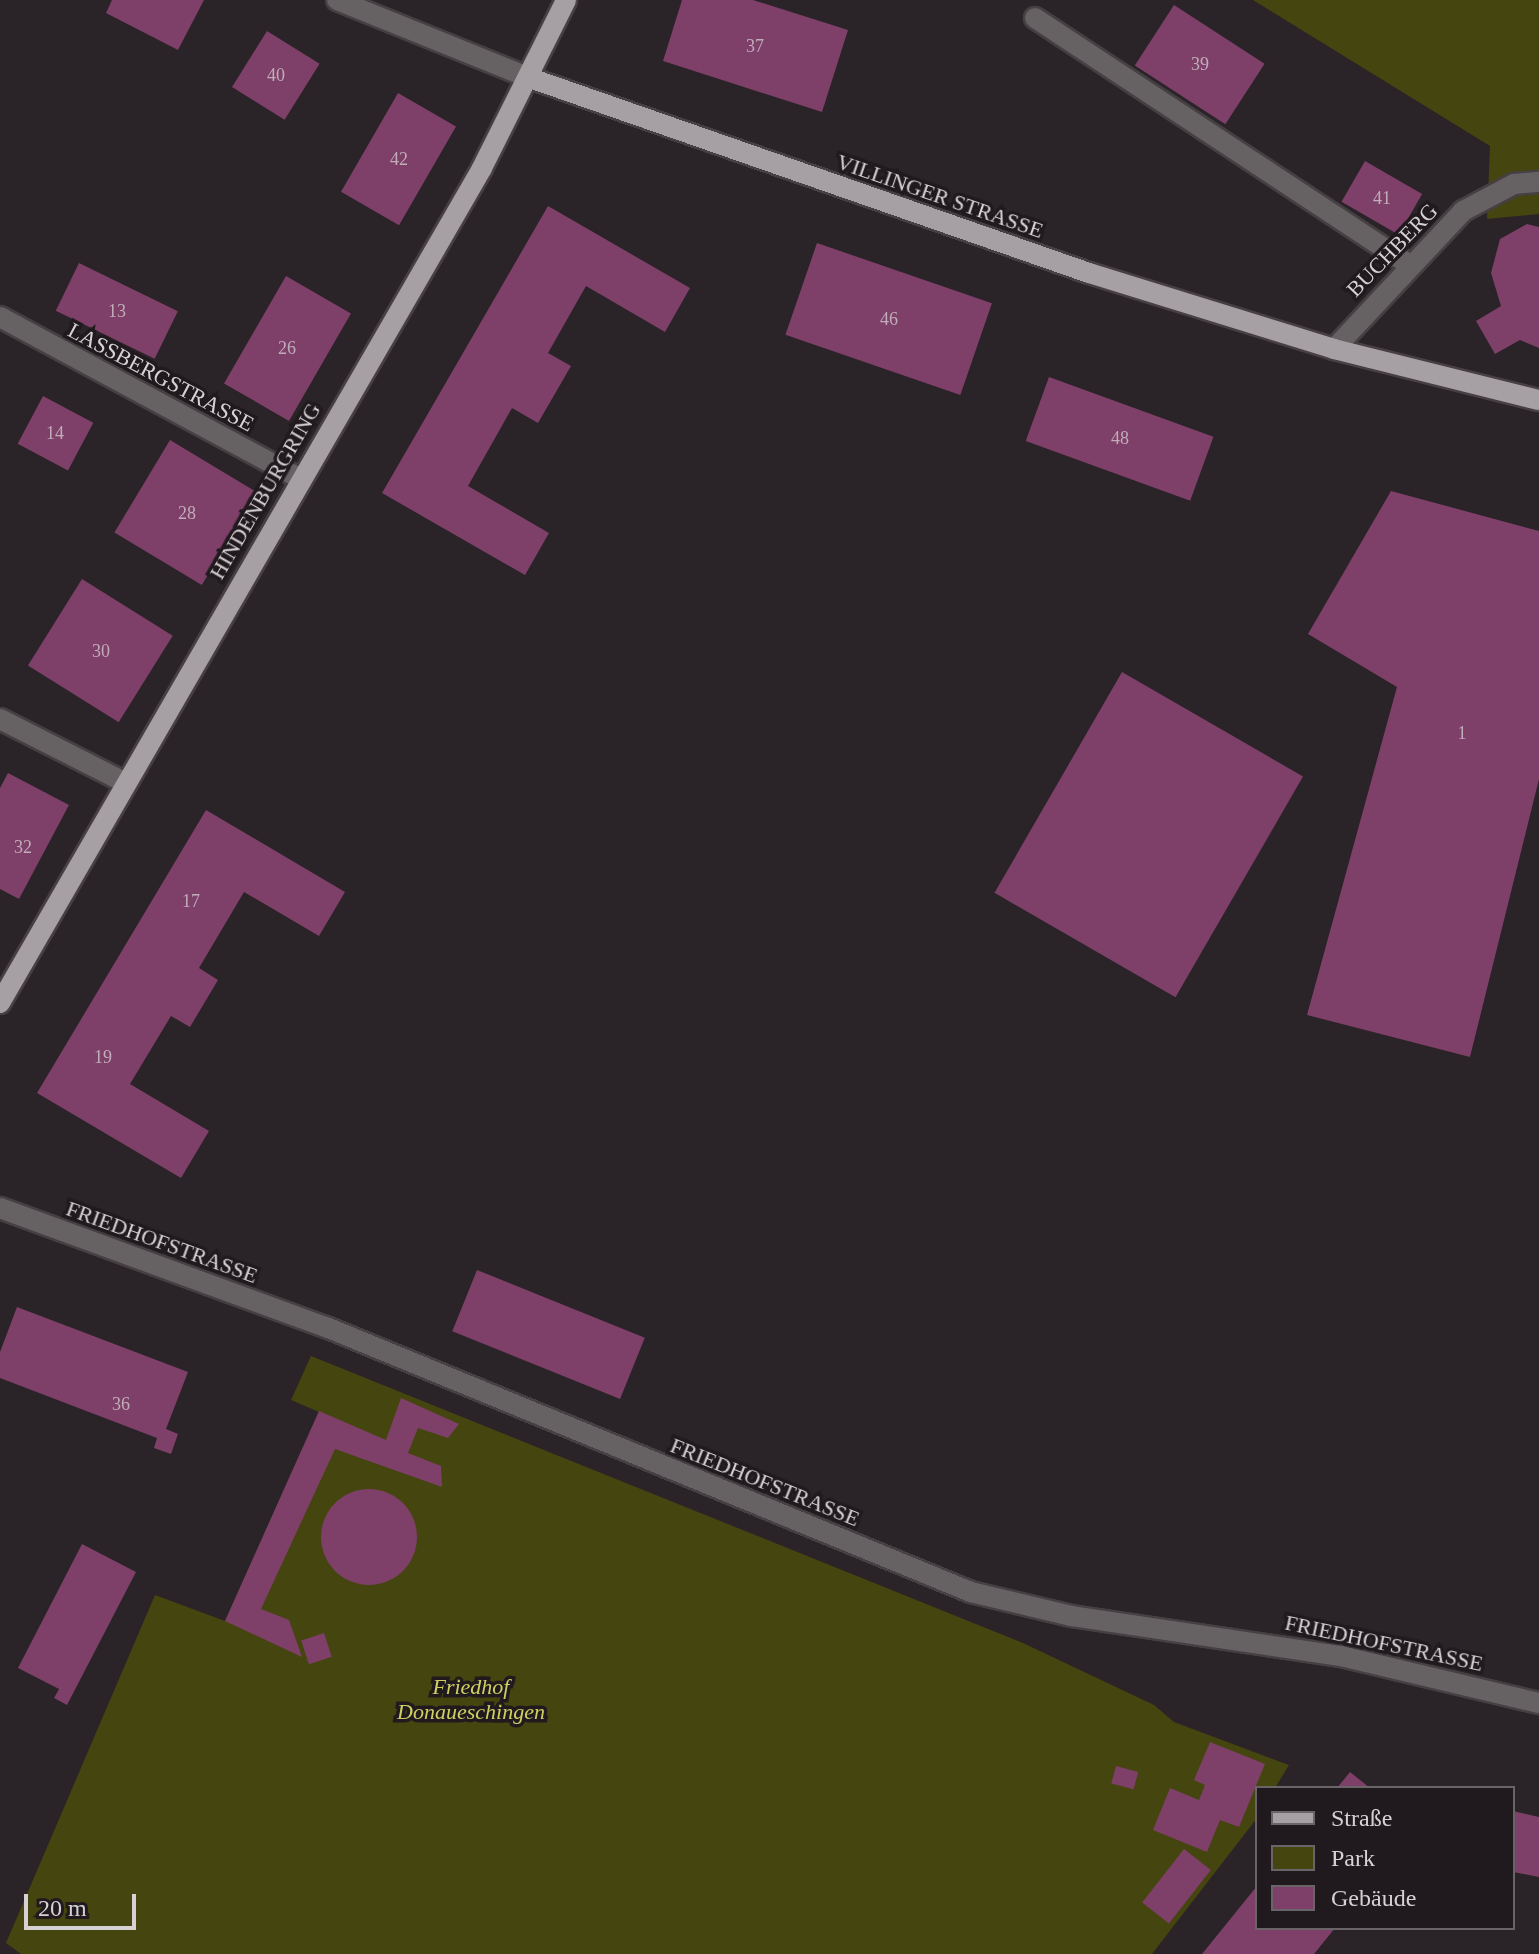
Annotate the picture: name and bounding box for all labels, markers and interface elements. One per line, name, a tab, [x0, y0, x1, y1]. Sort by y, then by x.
house number: 37	[746, 35, 764, 57]
house number: 39	[1191, 53, 1209, 75]
house number: 40	[267, 64, 285, 86]
house number: 42	[390, 148, 408, 170]
street label: VILLINGER STRASSE	[833, 148, 1047, 244]
house number: 41	[1373, 187, 1391, 209]
street label: BUCHBERG	[1341, 198, 1443, 302]
house number: 13	[108, 300, 126, 322]
house number: 46	[880, 308, 898, 330]
street label: LASSBERGSTRASSE	[64, 317, 258, 437]
house number: 26	[278, 337, 296, 359]
street label: HINDENBURGRING	[204, 398, 326, 584]
house number: 14	[46, 422, 64, 444]
house number: 48	[1111, 427, 1129, 449]
house number: 28	[178, 502, 196, 524]
house number: 30	[92, 640, 110, 662]
house number: 1	[1458, 722, 1466, 744]
house number: 32	[14, 836, 32, 858]
house number: 17	[182, 890, 200, 912]
house number: 19	[94, 1046, 112, 1068]
street label: FRIEDHOFSTRASSE	[63, 1195, 261, 1289]
house number: 36	[112, 1393, 130, 1415]
street label: FRIEDHOFSTRASSE	[667, 1432, 863, 1532]
street label: FRIEDHOFSTRASSE	[1283, 1609, 1485, 1677]
park label: Friedhof Donaueschingen	[397, 1673, 545, 1724]
legend	[1255, 1786, 1515, 1930]
text: Straße	[1331, 1805, 1392, 1831]
text: Park	[1331, 1845, 1375, 1871]
scale bar	[28, 1878, 140, 1928]
text: Gebäude	[1331, 1885, 1416, 1911]
text: 20 m	[38, 1895, 87, 1921]

